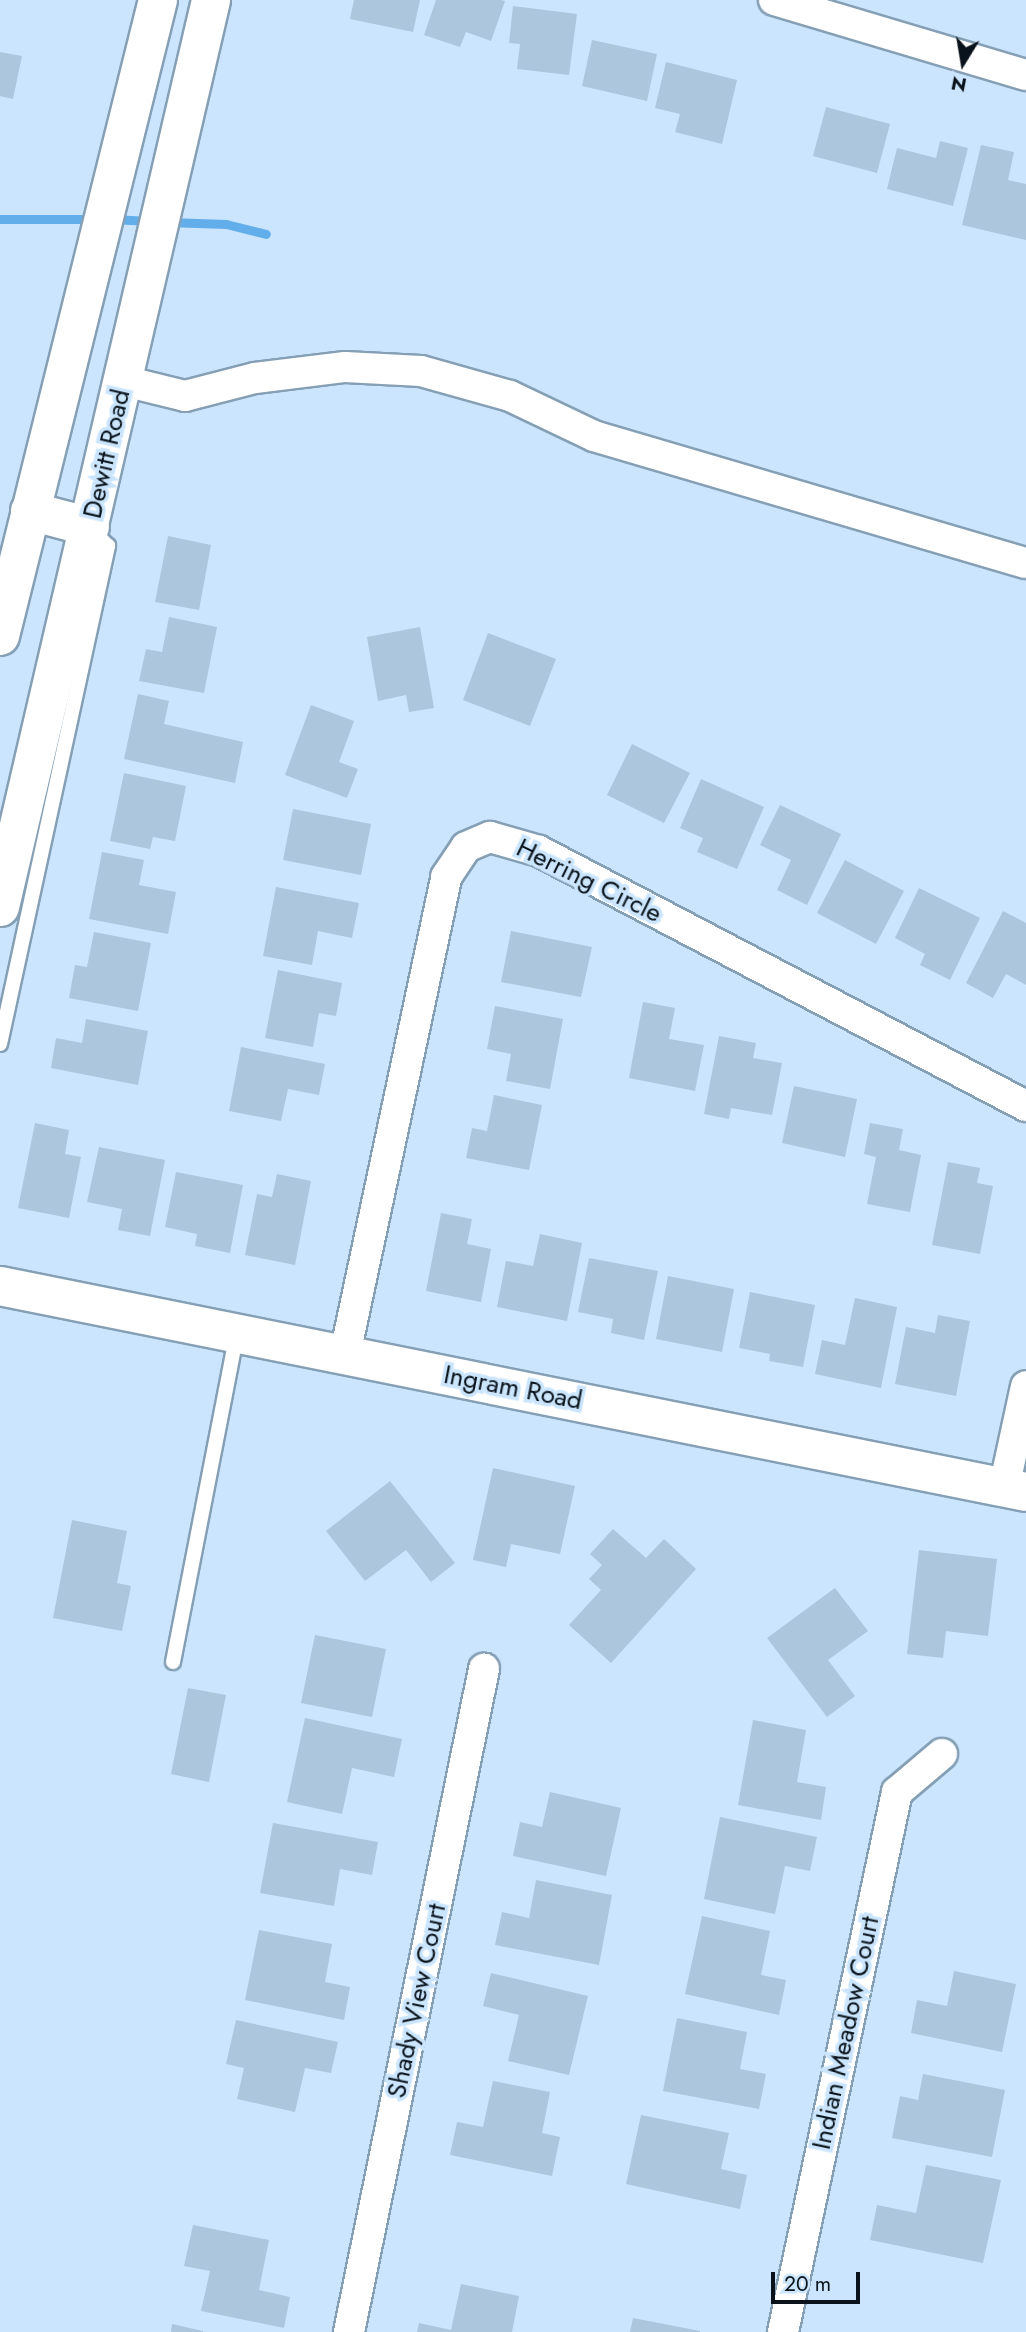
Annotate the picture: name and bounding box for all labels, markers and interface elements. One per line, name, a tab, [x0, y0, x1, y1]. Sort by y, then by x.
north arrow	[928, 28, 998, 98]
text: N	[949, 69, 969, 99]
street label: Dewitt Road	[77, 386, 137, 522]
street label: Herring Circle	[511, 832, 667, 930]
street label: Ingram Road	[441, 1359, 585, 1417]
street label: Shady View Court	[381, 1901, 453, 2101]
street label: Indian Meadow Court	[806, 1914, 886, 2152]
scale bar	[774, 2258, 863, 2302]
text: 20 m	[784, 2269, 831, 2299]

